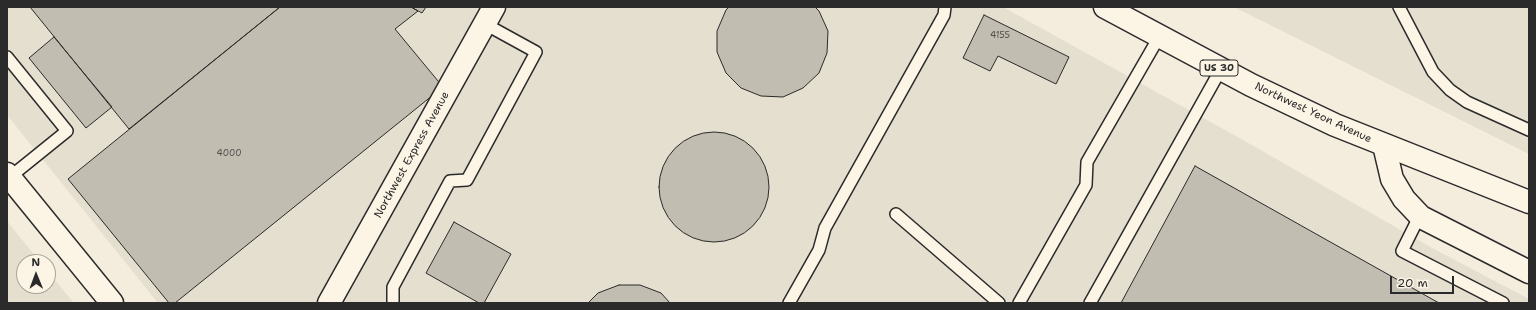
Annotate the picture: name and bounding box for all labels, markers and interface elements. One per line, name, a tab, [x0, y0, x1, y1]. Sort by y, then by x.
house number: 4155	[990, 31, 1010, 41]
road number: US 30	[1200, 60, 1238, 76]
street label: Northwest Yeon Avenue	[1252, 80, 1374, 146]
street label: Northwest Express Avenue	[372, 89, 452, 221]
house number: 4000	[217, 149, 241, 159]
north arrow	[16, 254, 56, 294]
text: N	[31, 255, 40, 270]
scale bar	[1392, 268, 1456, 294]
text: 20 m	[1397, 275, 1428, 291]

